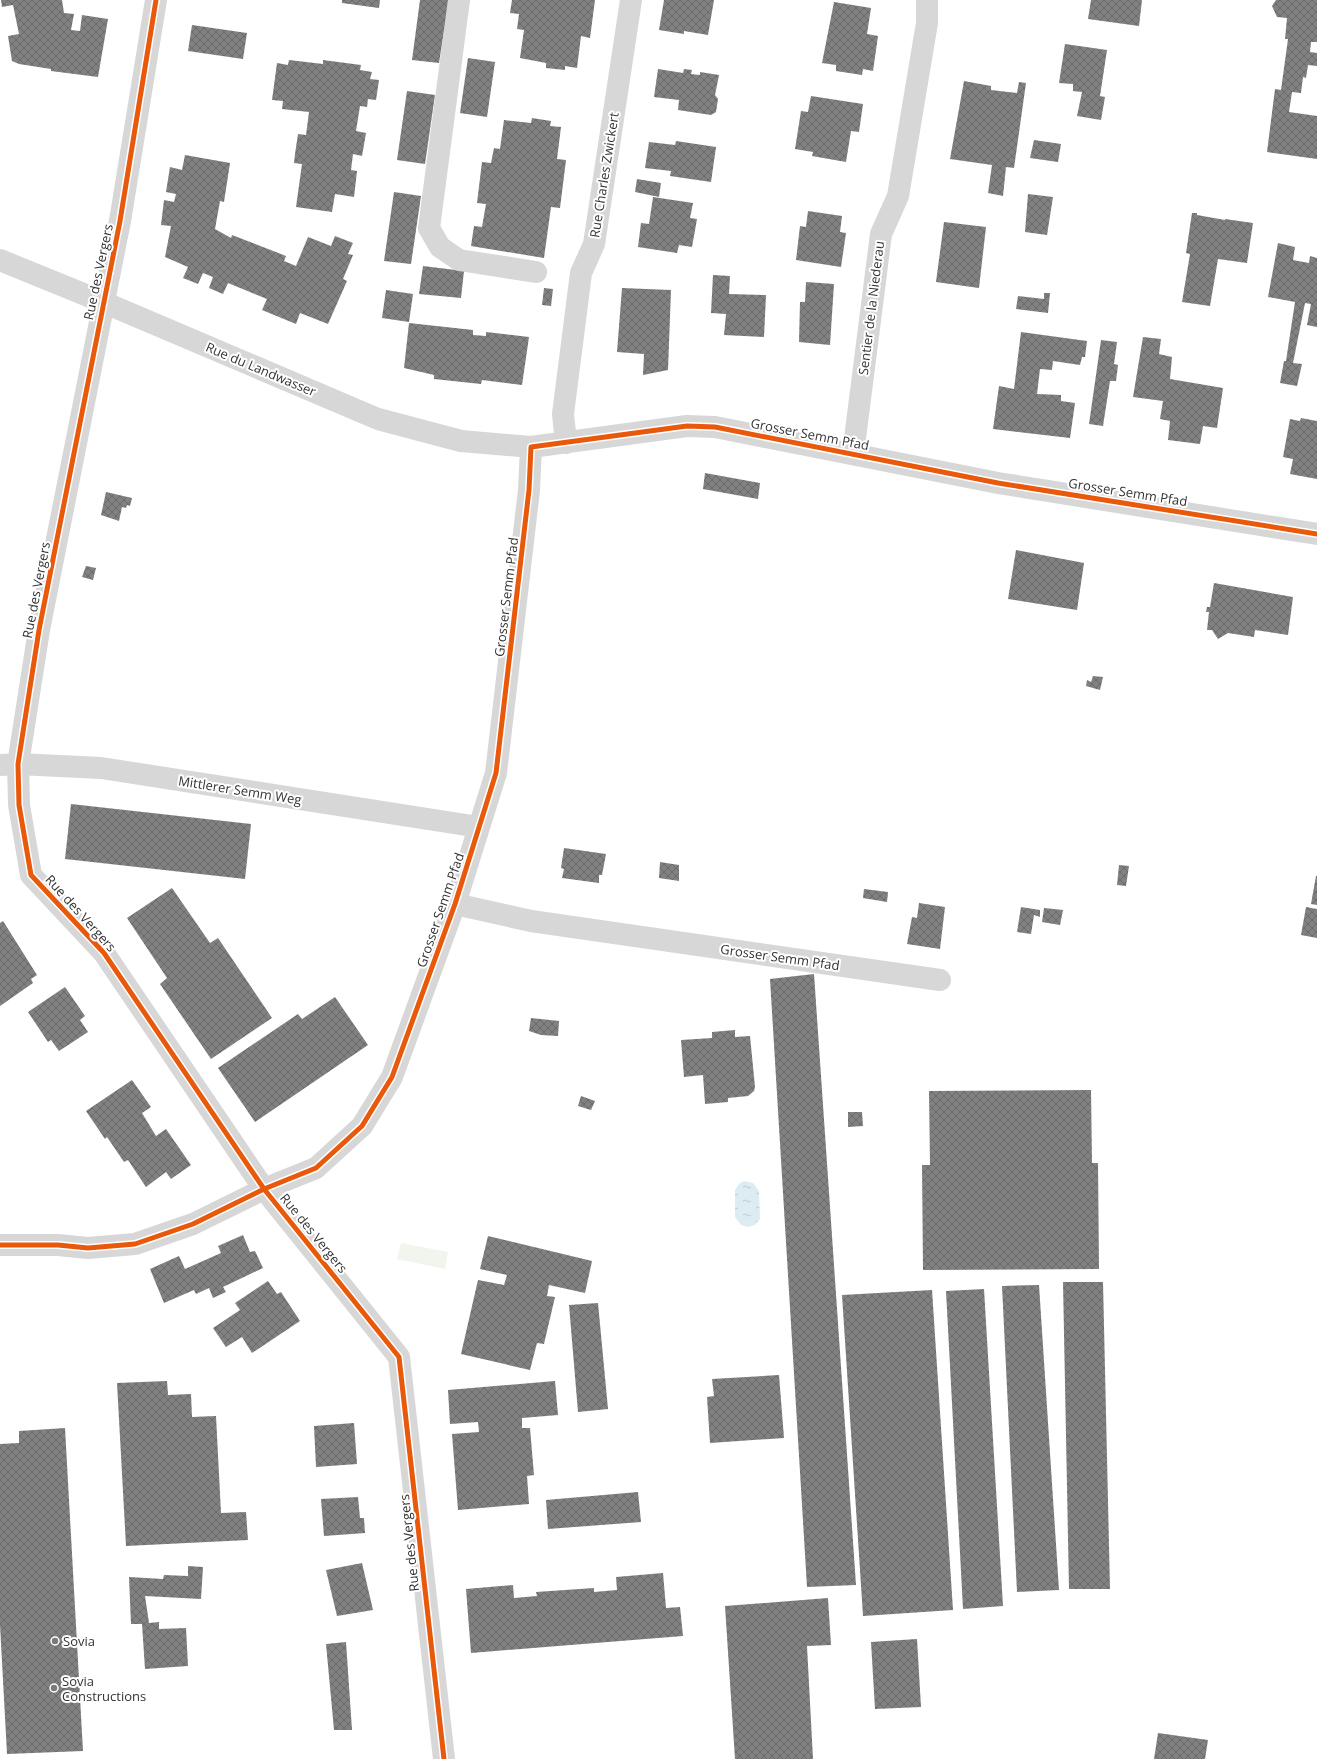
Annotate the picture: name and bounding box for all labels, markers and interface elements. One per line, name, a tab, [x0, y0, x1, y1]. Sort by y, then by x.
street label: Rue Charles Zwickert	[585, 111, 623, 239]
street label: Rue des Vergers	[79, 222, 117, 322]
street label: Sentier de la Niederau	[854, 240, 888, 376]
street label: Rue du Landwasser	[203, 338, 320, 401]
street label: Grosser Semm Pfad	[749, 414, 871, 454]
street label: Grosser Semm Pfad	[1067, 474, 1189, 510]
street label: Grosser Semm Pfad	[490, 536, 522, 658]
street label: Rue des Vergers	[18, 540, 54, 640]
street label: Mittlerer Semm Weg	[177, 771, 303, 809]
street label: Grosser Semm Pfad	[412, 850, 468, 970]
street label: Rue des Vergers	[42, 871, 120, 955]
street label: Grosser Semm Pfad	[719, 940, 841, 974]
street label: Rue des Vergers	[276, 1189, 352, 1277]
street label: Rue des Vergers	[395, 1493, 423, 1593]
place label: Sovia	[63, 1632, 95, 1650]
marker: Sovia	[50, 1636, 60, 1646]
place label: Sovia Constructions	[62, 1672, 146, 1705]
marker: Sovia Constructions	[49, 1683, 59, 1693]

